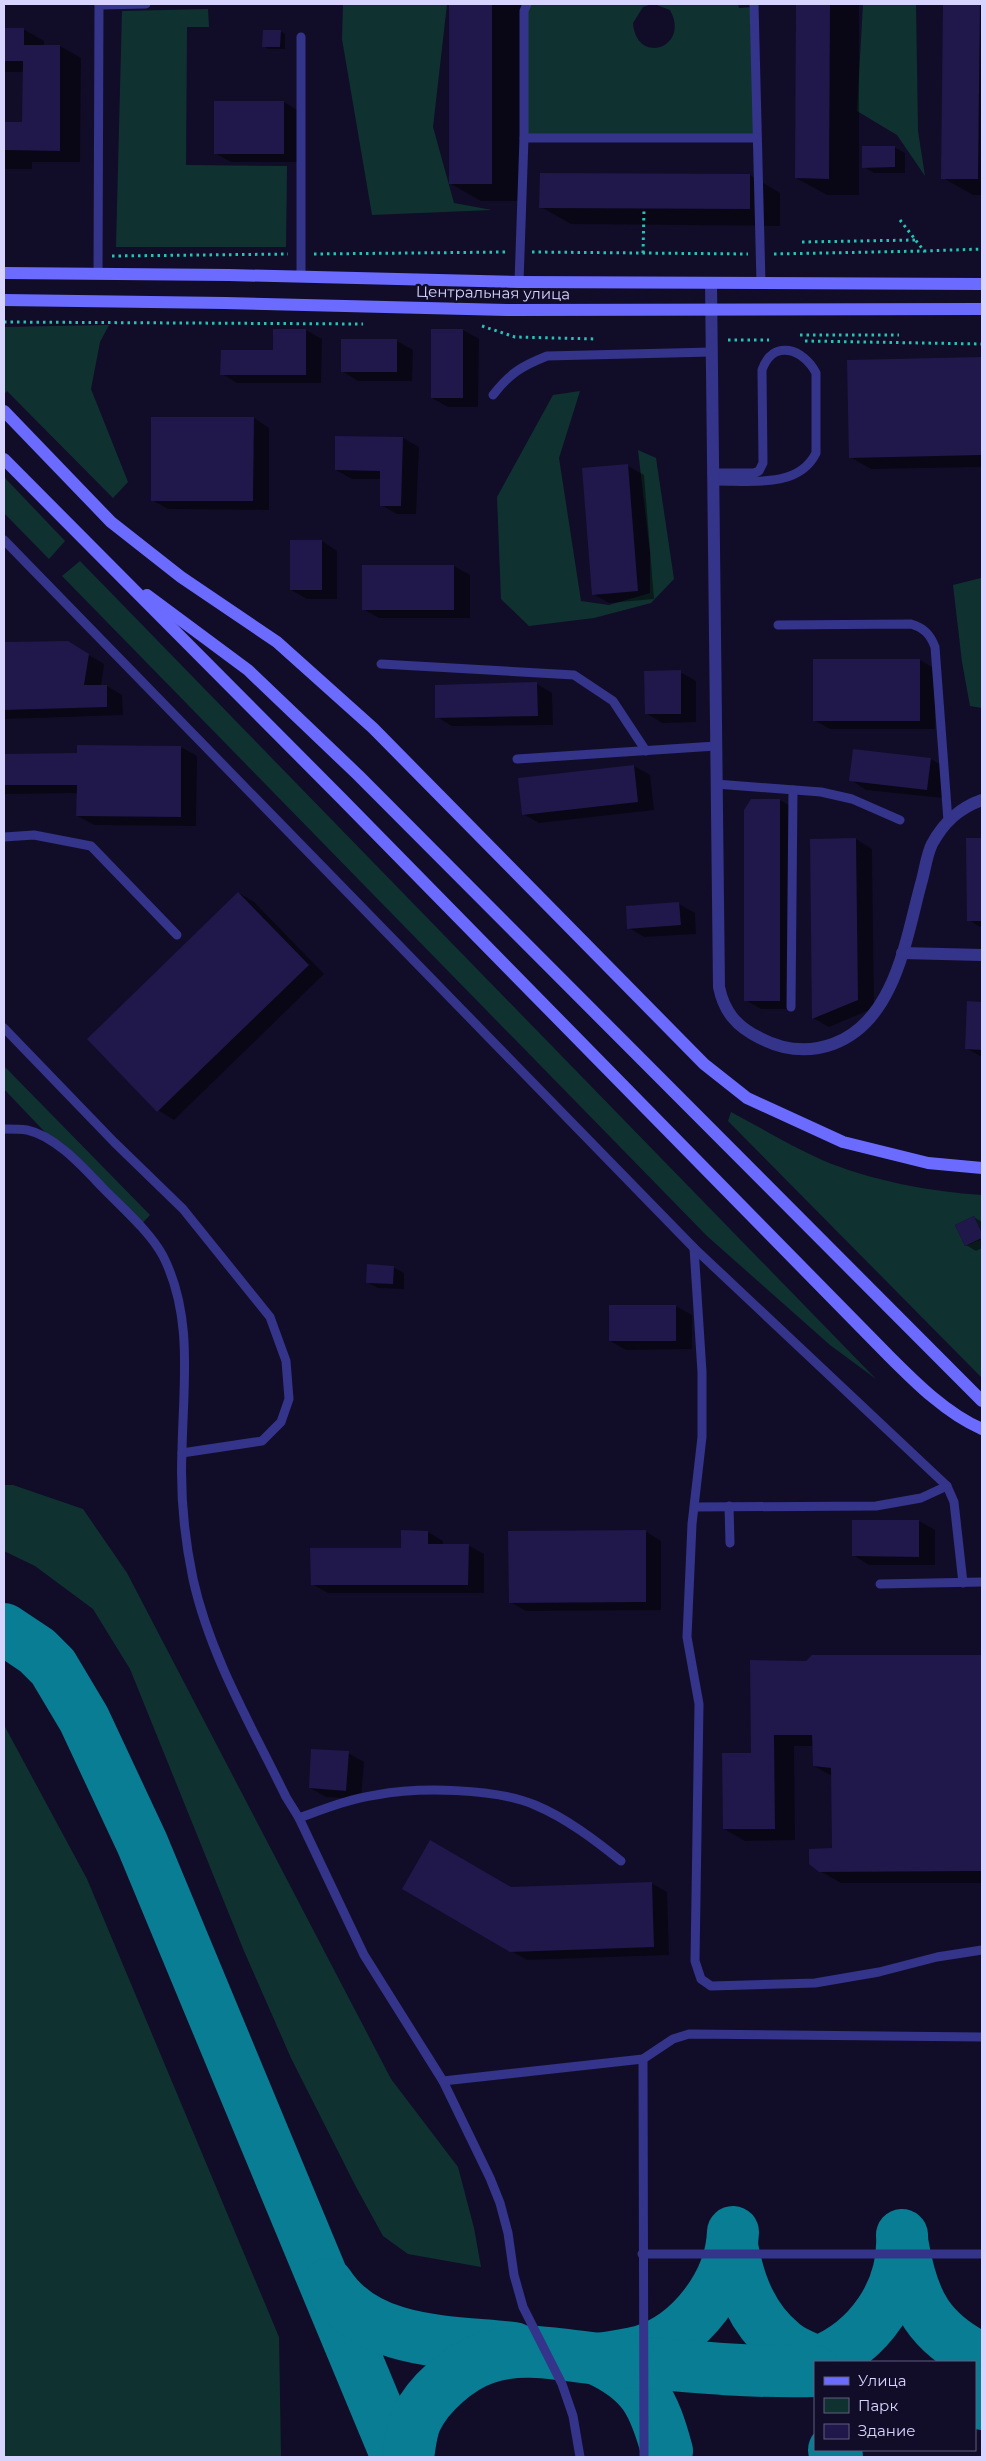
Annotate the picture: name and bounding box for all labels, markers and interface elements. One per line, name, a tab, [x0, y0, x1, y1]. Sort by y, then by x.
street label: Центральная улица	[416, 282, 570, 303]
legend	[814, 2361, 976, 2451]
text: Улица	[858, 2371, 906, 2390]
text: Парк	[858, 2396, 898, 2415]
text: Здание	[858, 2421, 916, 2440]

